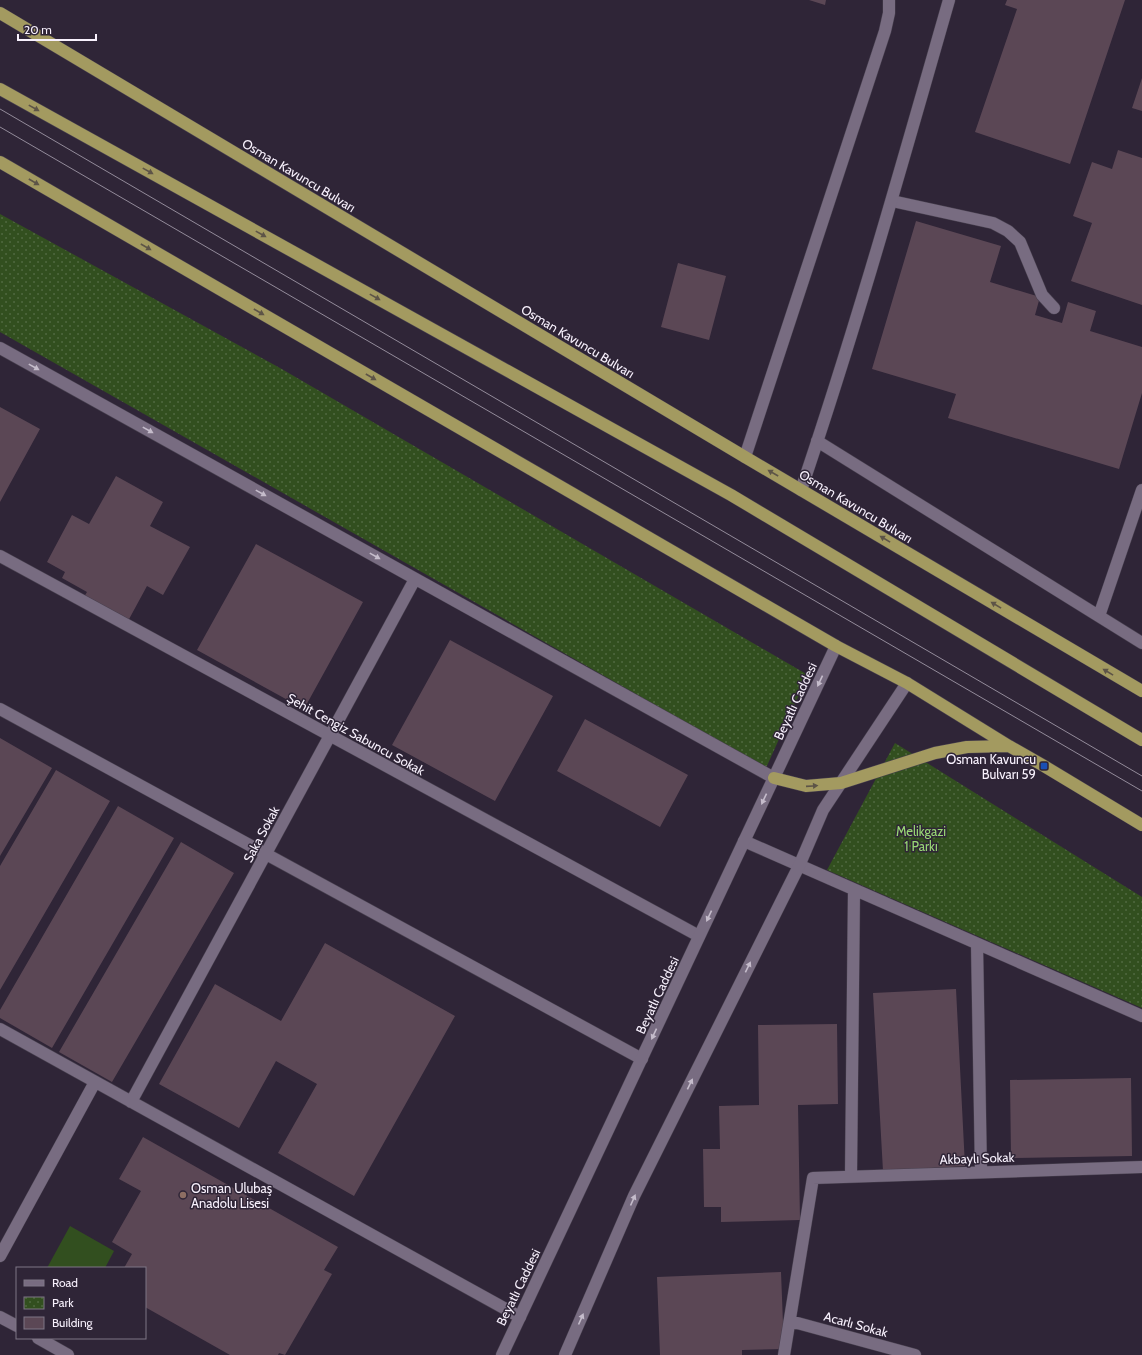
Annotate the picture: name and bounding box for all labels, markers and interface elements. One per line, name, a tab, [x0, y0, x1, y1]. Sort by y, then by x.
scale bar	[18, 16, 96, 42]
text: 20 m	[24, 22, 52, 37]
one-way arrow	[28, 104, 40, 111]
street label: Osman Kavuncu Bulvarı	[239, 135, 359, 215]
one-way arrow	[142, 167, 154, 174]
one-way arrow	[28, 178, 40, 185]
one-way arrow	[256, 231, 267, 237]
one-way arrow	[140, 243, 152, 250]
one-way arrow	[369, 294, 381, 300]
street label: Osman Kavuncu Bulvarı	[518, 301, 638, 381]
one-way arrow	[253, 308, 265, 315]
one-way arrow	[28, 363, 40, 370]
one-way arrow	[366, 373, 377, 380]
one-way arrow	[142, 426, 154, 433]
street label: Osman Kavuncu Bulvarı	[796, 466, 916, 546]
one-way arrow	[767, 470, 779, 477]
one-way arrow	[255, 490, 267, 496]
one-way arrow	[879, 536, 891, 543]
one-way arrow	[369, 553, 381, 560]
one-way arrow	[991, 602, 1002, 609]
street label: Beyatlı Caddesi	[770, 660, 820, 742]
one-way arrow	[1102, 668, 1114, 675]
one-way arrow	[817, 675, 823, 686]
street label: Şehit Cengiz Sabuncu Sokak	[284, 689, 428, 779]
place label: Osman Kavuncu Bulvarı 59	[946, 751, 1036, 782]
marker: Osman Kavuncu Bulvarı 59	[1039, 761, 1049, 771]
one-way arrow	[806, 782, 818, 789]
one-way arrow	[761, 793, 767, 804]
street label: Saka Sokak	[240, 803, 283, 865]
park label: Melikgazi 1 Parkı	[896, 823, 946, 854]
one-way arrow	[706, 910, 712, 922]
street label: Beyatlı Caddesi	[632, 954, 682, 1036]
one-way arrow	[745, 962, 751, 973]
one-way arrow	[651, 1028, 657, 1039]
one-way arrow	[687, 1078, 693, 1089]
street label: Akbaylı Sokak	[939, 1149, 1015, 1167]
place label: Osman Ulubaş Anadolu Lisesi	[191, 1180, 273, 1211]
marker: Osman Ulubaş Anadolu Lisesi	[178, 1190, 188, 1200]
one-way arrow	[630, 1195, 636, 1206]
street label: Beyatlı Caddesi	[492, 1246, 544, 1328]
legend	[16, 1267, 146, 1339]
text: Road	[52, 1275, 78, 1290]
text: Park	[52, 1295, 74, 1310]
street label: Acarlı Sokak	[822, 1308, 890, 1340]
one-way arrow	[578, 1313, 584, 1325]
text: Building	[52, 1315, 94, 1330]

